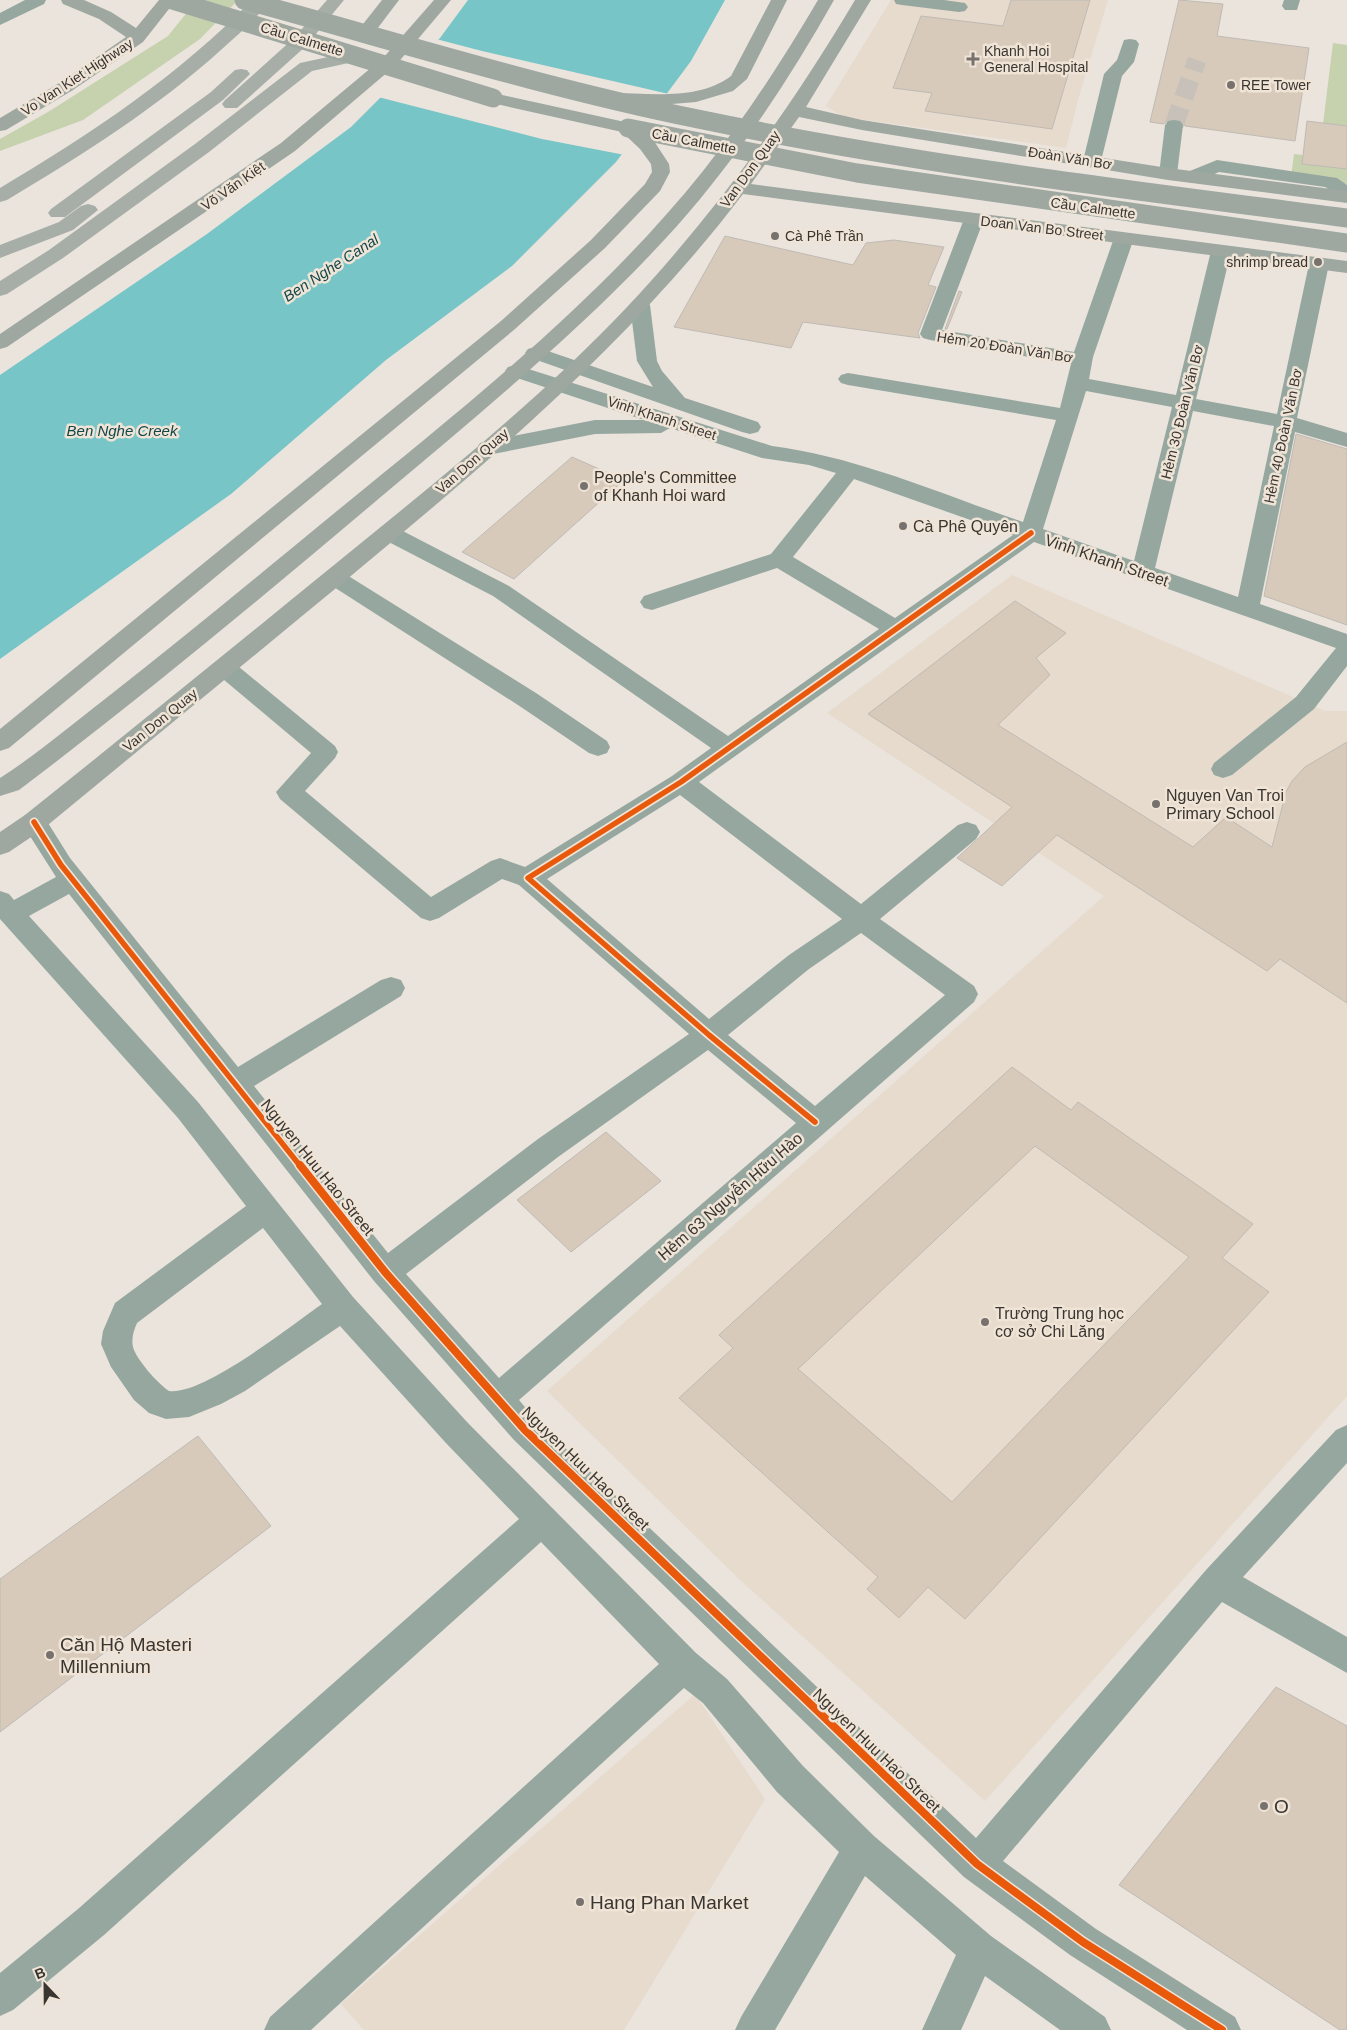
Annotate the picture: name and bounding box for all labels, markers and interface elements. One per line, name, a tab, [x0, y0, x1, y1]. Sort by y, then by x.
street label: Cầu Calmette	[259, 19, 345, 59]
street label: Vo Van Kiet Highway	[18, 35, 136, 119]
place label: Khanh Hoi General Hospital	[984, 43, 1088, 75]
marker: Khanh Hoi General Hospital	[966, 52, 980, 66]
place label: REE Tower	[1241, 77, 1311, 93]
marker: REE Tower	[1225, 79, 1237, 91]
street label: Cầu Calmette	[650, 125, 738, 157]
street label: Van Don Quay	[717, 128, 783, 210]
street label: Đoàn Văn Bơ	[1027, 143, 1113, 173]
street label: Võ Văn Kiệt	[198, 158, 268, 214]
street label: Cầu Calmette	[1050, 194, 1137, 222]
street label: Doan Van Bo Street	[980, 213, 1104, 243]
place label: Cà Phê Trần	[785, 228, 864, 244]
water label: Ben Nghe Canal	[280, 230, 382, 305]
marker: Cà Phê Trần	[769, 230, 781, 242]
place label: shrimp bread	[1226, 254, 1308, 270]
marker: shrimp bread	[1312, 256, 1324, 268]
street label: Hẻm 20 Đoàn Văn Bơ	[936, 328, 1074, 366]
street label: Hẻm 30 Đoàn Văn Bơ	[1158, 343, 1206, 481]
street label: Hẻm 40 Đoàn Văn Bơ	[1261, 367, 1305, 505]
street label: Vinh Khanh Street	[606, 393, 718, 443]
water label: Ben Nghe Creek	[67, 422, 179, 439]
street label: Van Don Quay	[432, 425, 512, 497]
place label: People's Committee of Khanh Hoi ward	[594, 469, 737, 504]
marker: People's Committee of Khanh Hoi ward	[578, 480, 590, 492]
place label: Cà Phê Quyên	[913, 518, 1018, 535]
marker: Cà Phê Quyên	[897, 520, 909, 532]
street label: Vinh Khanh Street	[1043, 531, 1171, 590]
street label: Van Don Quay	[120, 685, 200, 755]
place label: Nguyen Van Troi Primary School	[1166, 787, 1284, 822]
marker: Nguyen Van Troi Primary School	[1150, 798, 1162, 810]
street label: Nguyen Huu Hao Street	[258, 1096, 378, 1239]
street label: Hẻm 63 Nguyễn Hữu Hào	[654, 1128, 806, 1263]
place label: Trường Trung học cơ sở Chi Lăng	[995, 1305, 1124, 1340]
marker: Trường Trung học cơ sở Chi Lăng	[979, 1316, 991, 1328]
street label: Nguyen Huu Hao Street	[519, 1403, 653, 1534]
place label: Căn Hộ Masteri Millennium	[60, 1634, 192, 1677]
marker: Căn Hộ Masteri Millennium	[44, 1649, 56, 1661]
street label: Nguyen Huu Hao Street	[810, 1685, 944, 1816]
place label: O	[1274, 1796, 1289, 1817]
marker: O	[1258, 1800, 1270, 1812]
place label: Hang Phan Market	[590, 1892, 749, 1913]
marker: Hang Phan Market	[574, 1896, 586, 1908]
north arrow	[20, 1960, 70, 2010]
text: B	[32, 1964, 48, 1982]

